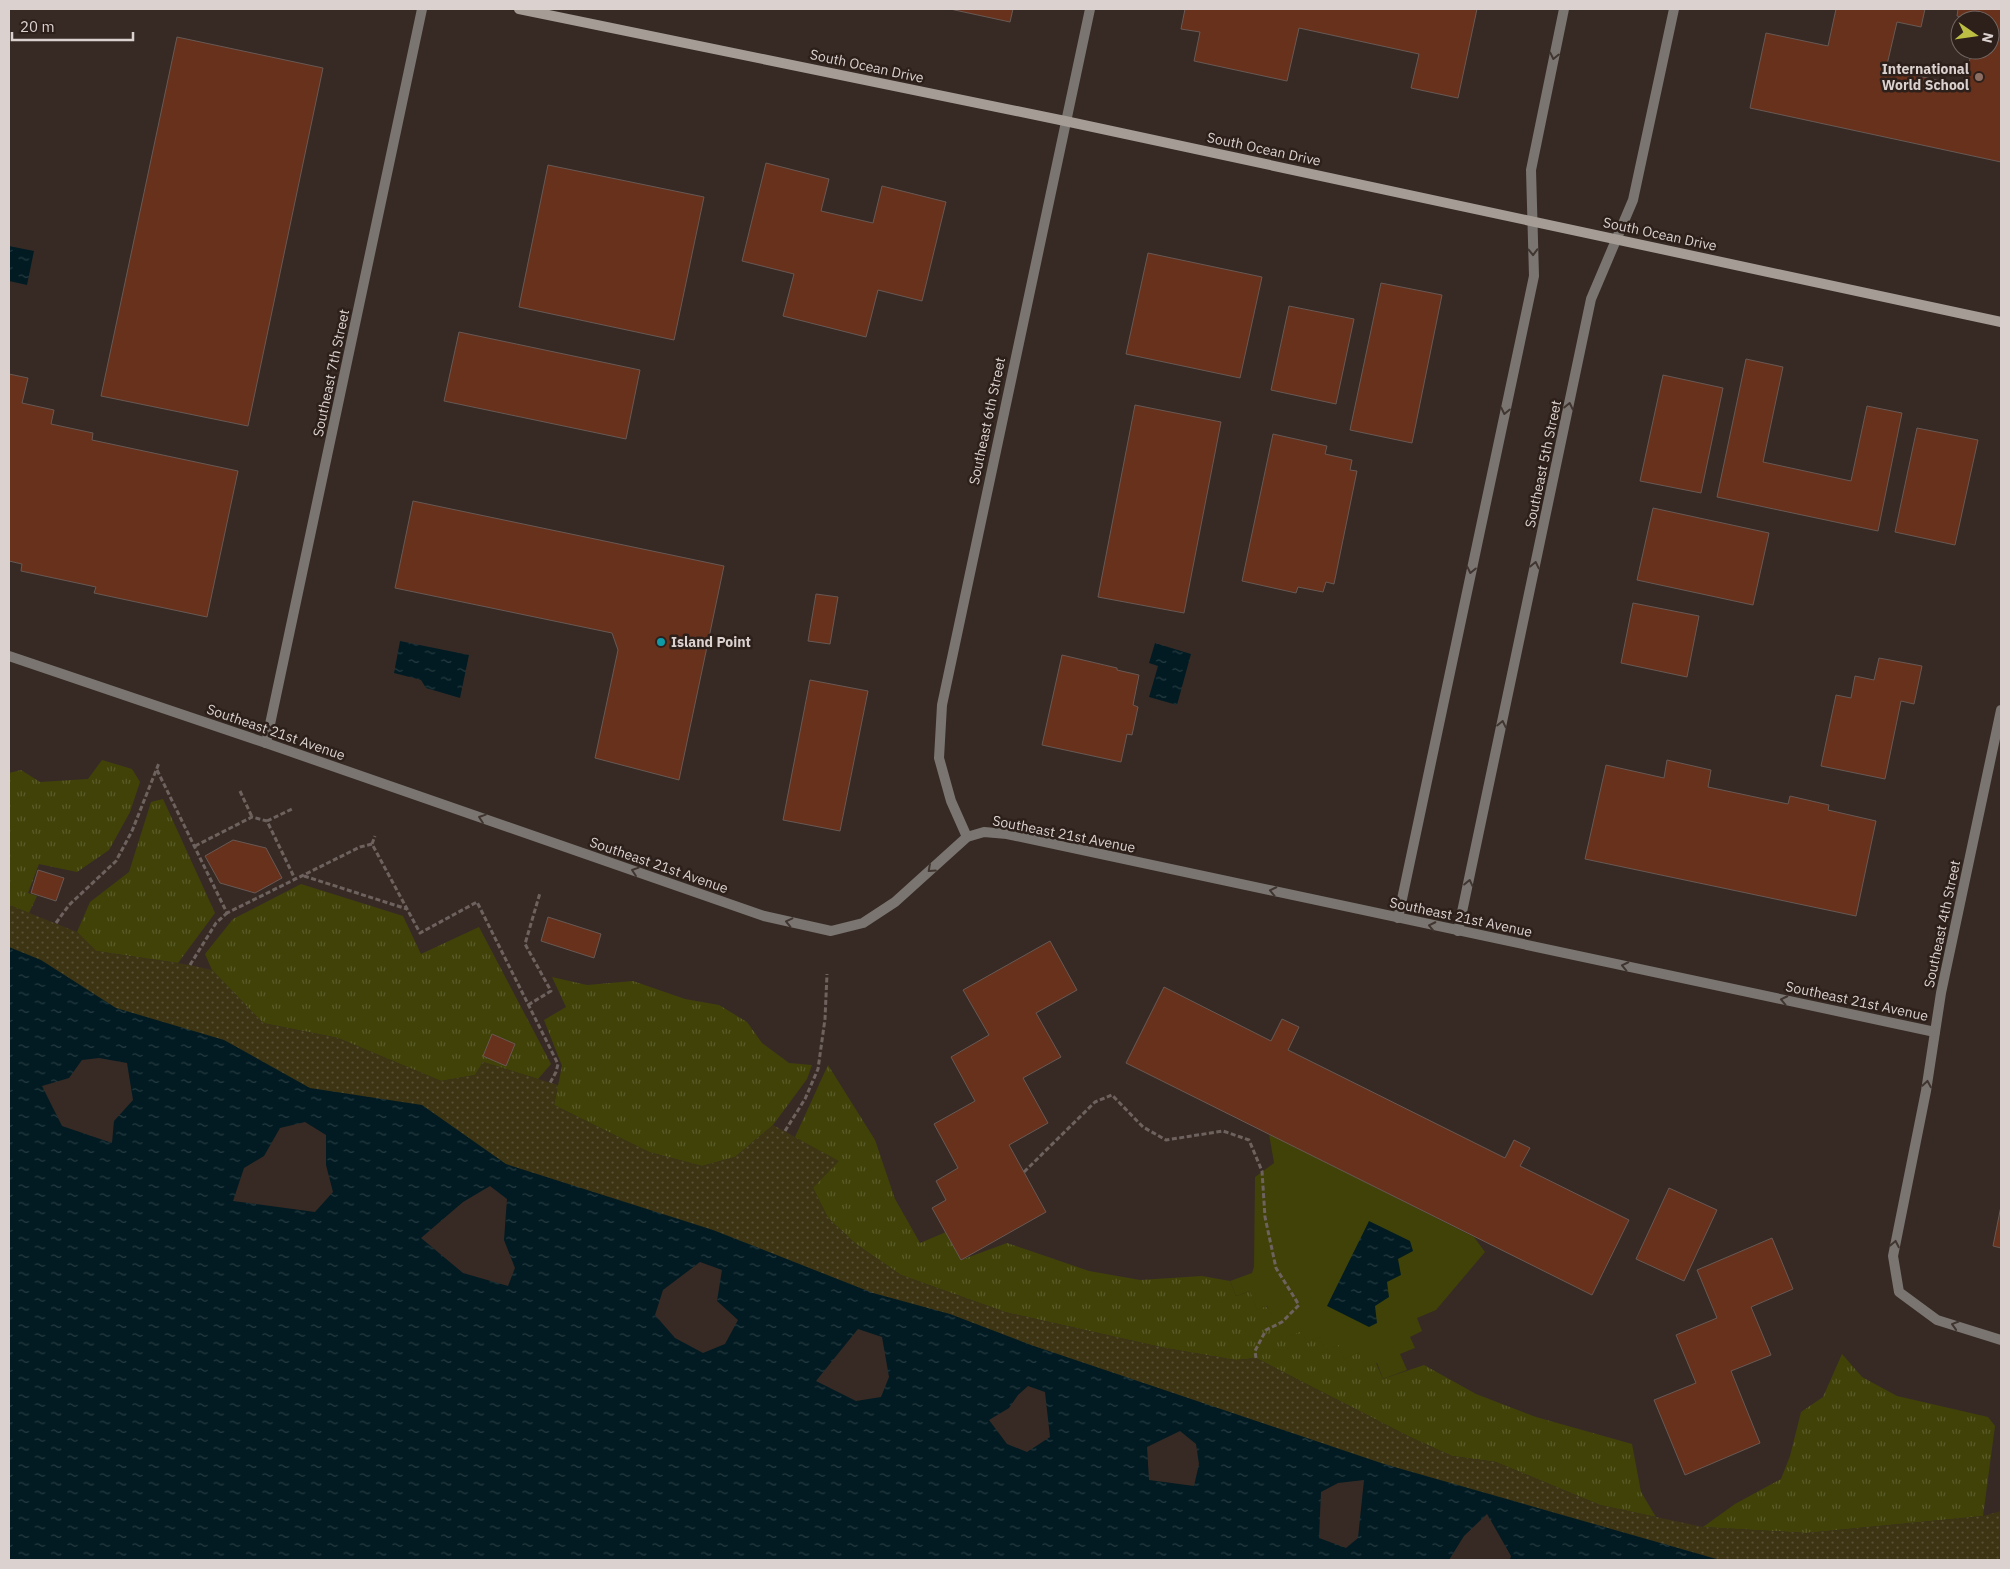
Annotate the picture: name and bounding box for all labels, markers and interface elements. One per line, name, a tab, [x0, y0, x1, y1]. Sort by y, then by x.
scale bar	[12, 10, 134, 42]
north arrow	[1950, 10, 2000, 60]
text: 20 m	[20, 17, 55, 36]
text: N	[1978, 31, 1998, 45]
street label: South Ocean Drive	[808, 45, 926, 87]
one-way arrow	[1549, 52, 1560, 61]
place label: International World School	[1882, 60, 1969, 94]
marker: International World School	[1973, 71, 1985, 83]
street label: South Ocean Drive	[1205, 128, 1323, 170]
street label: South Ocean Drive	[1601, 213, 1719, 255]
one-way arrow	[1528, 248, 1538, 256]
street label: Southeast 7th Street	[309, 308, 353, 438]
street label: Southeast 6th Street	[965, 356, 1009, 486]
street label: Southeast 5th Street	[1521, 399, 1565, 529]
one-way arrow	[1563, 402, 1573, 411]
one-way arrow	[1500, 407, 1511, 415]
one-way arrow	[1530, 561, 1540, 570]
one-way arrow	[1466, 566, 1477, 574]
place label: Island Point	[671, 633, 751, 651]
marker: Island Point	[655, 636, 667, 648]
street label: Southeast 21st Avenue	[204, 700, 348, 764]
one-way arrow	[1496, 720, 1507, 729]
street label: Southeast 21st Avenue	[991, 811, 1137, 857]
one-way arrow	[478, 814, 486, 824]
street label: Southeast 21st Avenue	[587, 833, 731, 897]
street label: Southeast 4th Street	[1920, 859, 1964, 989]
one-way arrow	[927, 863, 936, 872]
one-way arrow	[631, 867, 640, 877]
one-way arrow	[1463, 879, 1474, 888]
one-way arrow	[1269, 887, 1278, 897]
street label: Southeast 21st Avenue	[1388, 893, 1534, 941]
one-way arrow	[785, 917, 794, 927]
one-way arrow	[1428, 921, 1436, 931]
one-way arrow	[1621, 961, 1630, 972]
street label: Southeast 21st Avenue	[1784, 977, 1930, 1025]
one-way arrow	[1780, 995, 1789, 1005]
one-way arrow	[1921, 1080, 1931, 1089]
one-way arrow	[1889, 1239, 1900, 1248]
one-way arrow	[1951, 1321, 1959, 1331]

